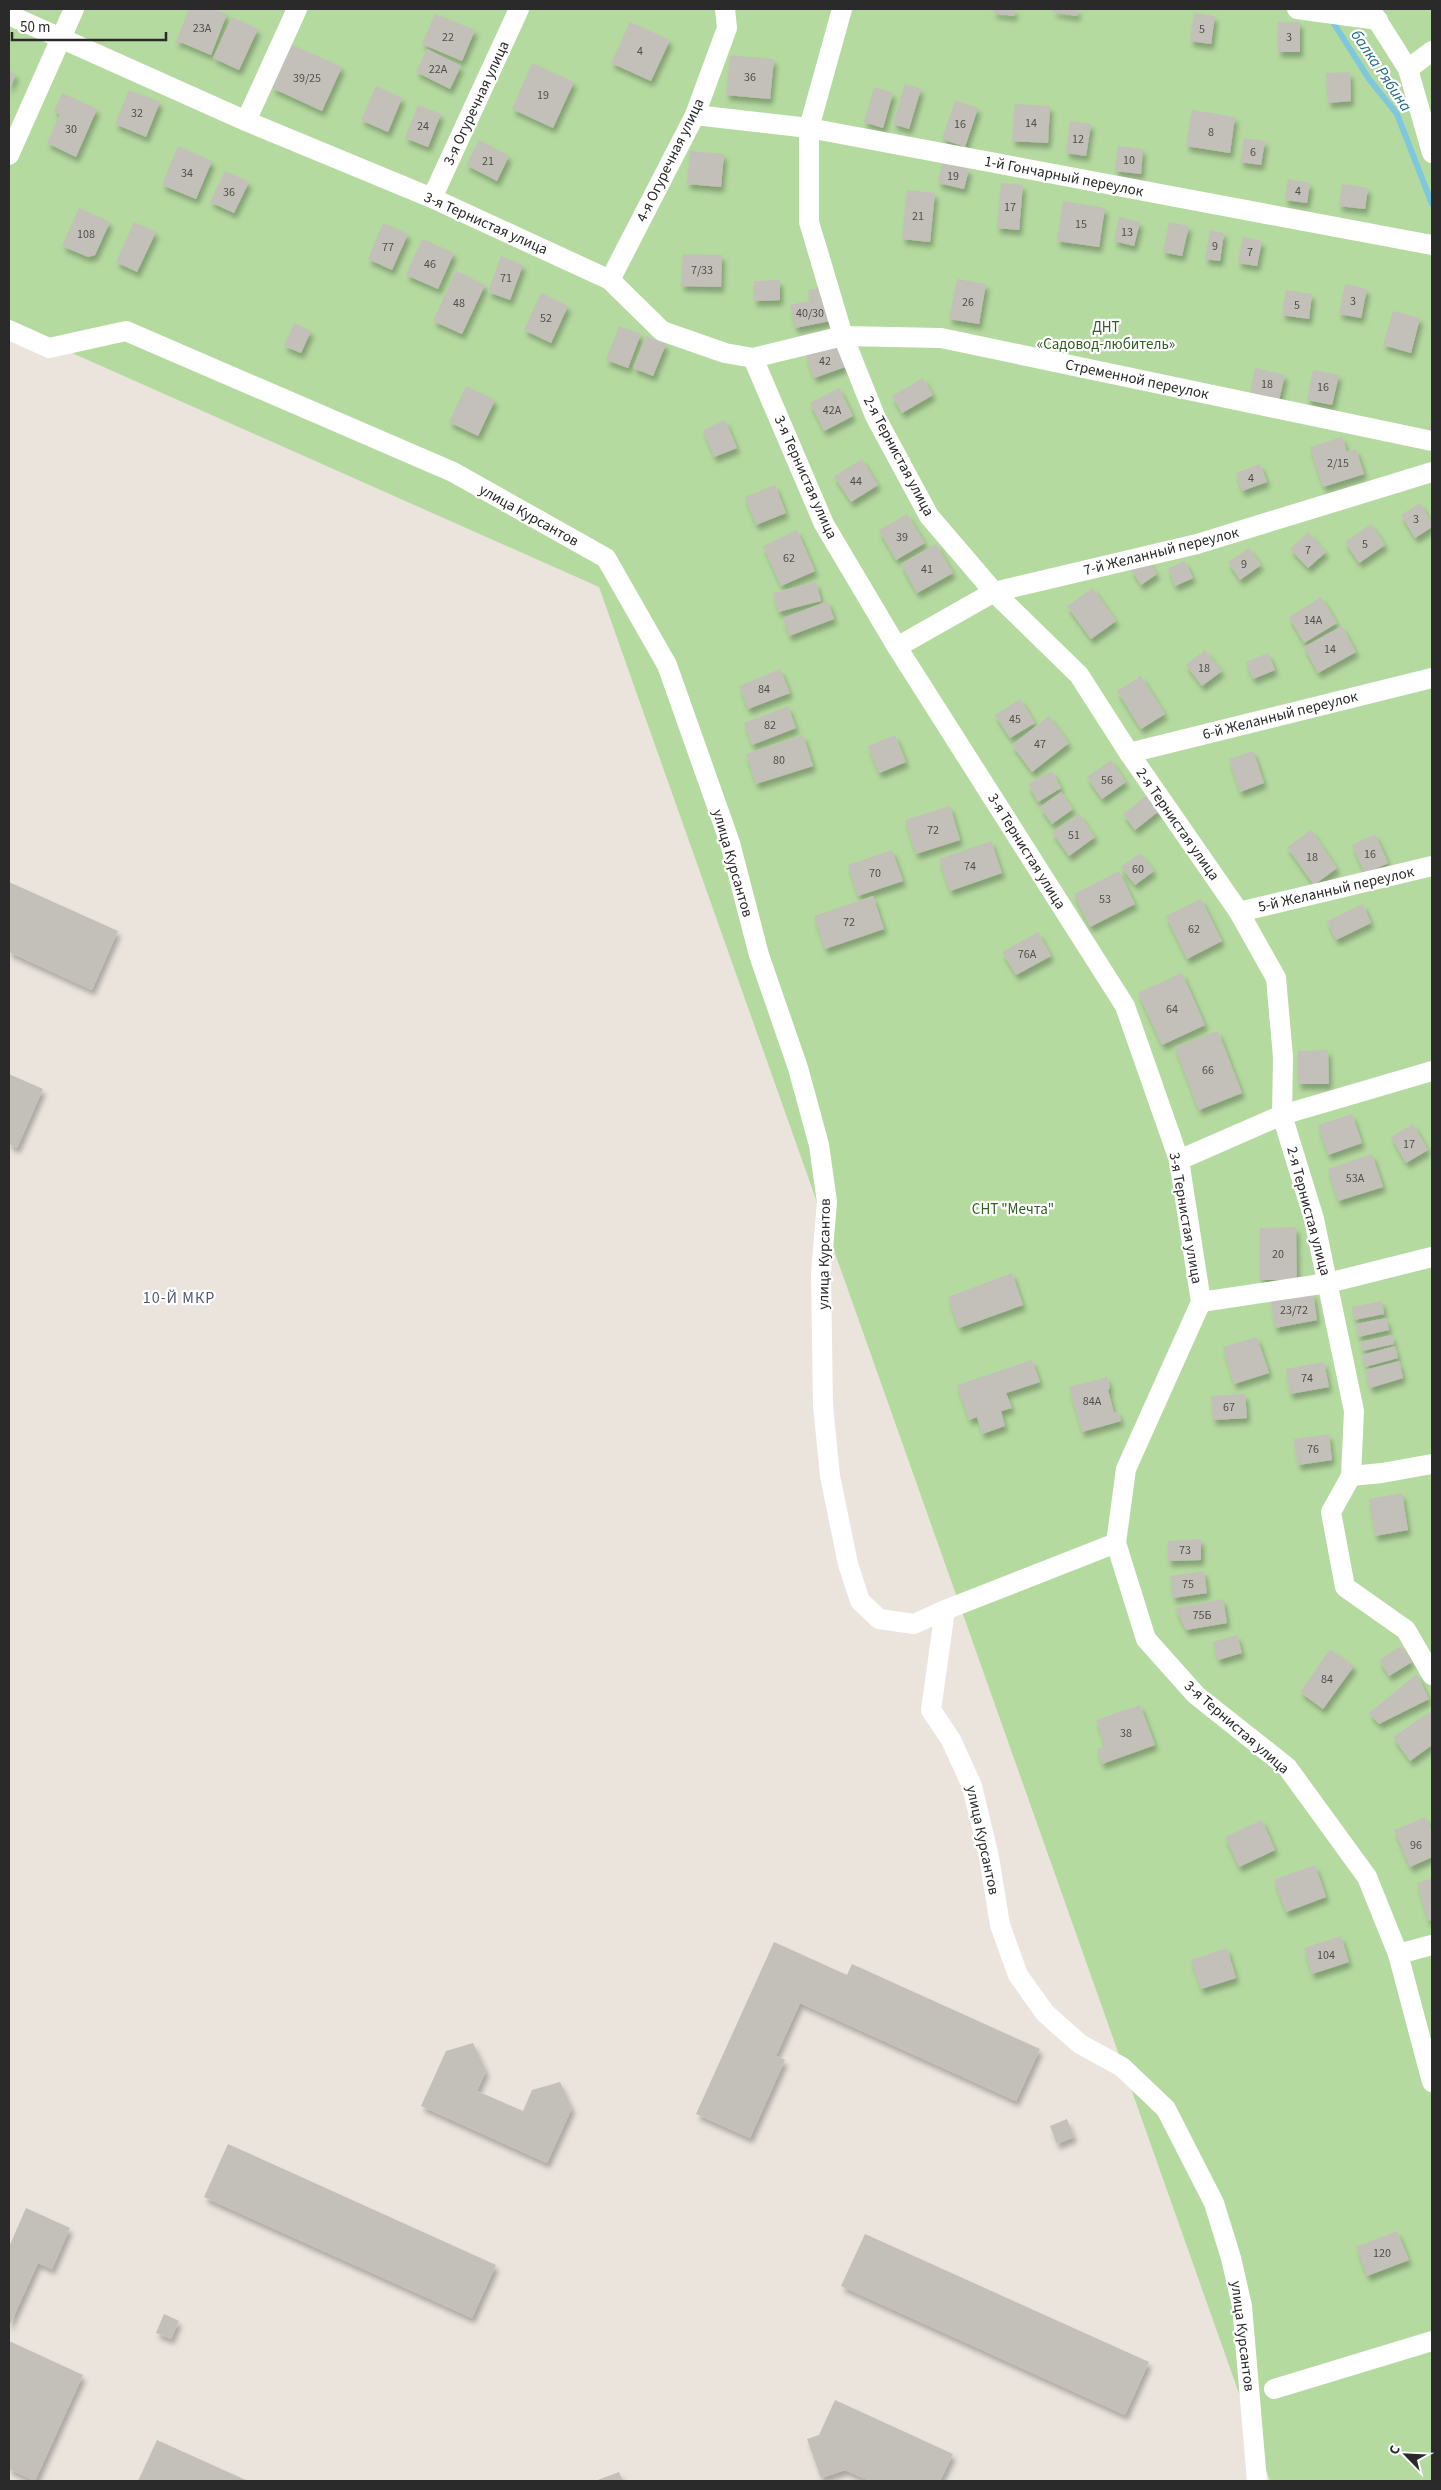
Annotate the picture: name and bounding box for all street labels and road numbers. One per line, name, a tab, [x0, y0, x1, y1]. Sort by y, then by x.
street label: 3-я Огуречная улица	[438, 38, 515, 169]
street label: 4-я Огуречная улица	[631, 95, 710, 226]
street label: 1-й Гончарный переулок	[983, 151, 1146, 202]
street label: 3-я Тернистая улица	[421, 187, 551, 260]
street label: Стременной переулок	[1063, 354, 1211, 405]
street label: 2-я Тернистая улица	[858, 392, 939, 520]
street label: 3-я Тернистая улица	[769, 412, 842, 542]
street label: улица Курсантов	[475, 479, 583, 552]
street label: 7-й Желанный переулок	[1081, 522, 1242, 581]
street label: 6-й Желанный переулок	[1200, 686, 1361, 745]
street label: 2-я Тернистая улица	[1131, 764, 1224, 885]
street label: 3-я Тернистая улица	[982, 789, 1071, 913]
street label: улица Курсантов	[707, 807, 758, 920]
street label: 5-й Желанный переулок	[1256, 861, 1417, 918]
street label: 2-я Тернистая улица	[1281, 1144, 1336, 1278]
street label: 3-я Тернистая улица	[1164, 1151, 1207, 1286]
street label: улица Курсантов	[813, 1198, 836, 1310]
street label: 3-я Тернистая улица	[1179, 1676, 1294, 1779]
street label: улица Курсантов	[961, 1784, 1004, 1897]
street label: улица Курсантов	[1225, 2280, 1260, 2393]

